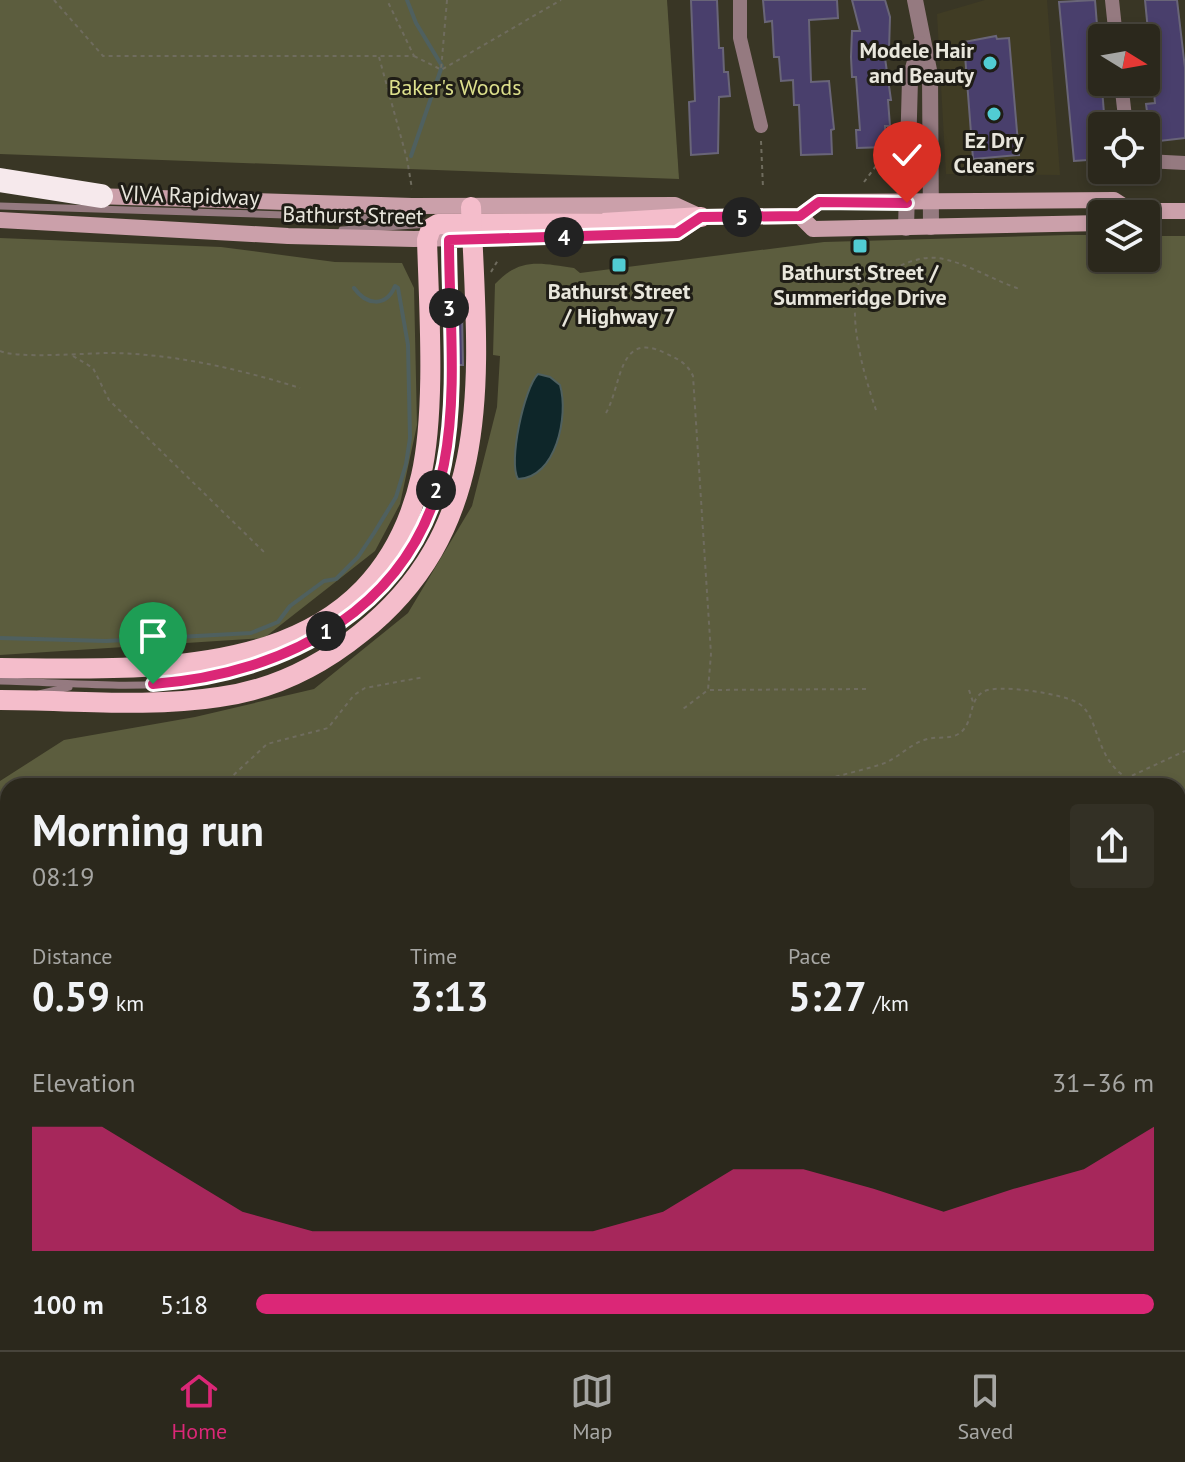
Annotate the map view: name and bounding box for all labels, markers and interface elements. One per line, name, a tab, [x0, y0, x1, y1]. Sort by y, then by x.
north arrow	[1088, 24, 1160, 96]
map controls	[1088, 24, 1160, 272]
place label: Modele Hair and Beauty	[859, 36, 974, 89]
marker: Modele Hair and Beauty	[981, 54, 999, 72]
park label: Baker's Woods	[389, 73, 521, 101]
marker: Ez Dry Cleaners	[985, 105, 1003, 123]
button: locate	[1088, 112, 1160, 184]
pin	[873, 121, 941, 203]
place label: Ez Dry Cleaners	[953, 126, 1035, 179]
icon: check	[885, 133, 929, 177]
street label: VIVA Rapidway	[119, 179, 261, 211]
pin: 5	[722, 197, 762, 237]
street label: Bathurst Street	[282, 200, 424, 230]
button: layers	[1088, 200, 1160, 272]
text: 5	[736, 203, 748, 231]
pin: 4	[544, 217, 584, 257]
text: 4	[558, 223, 570, 251]
marker: Bathurst Street / Summeridge Drive	[851, 237, 869, 255]
marker: Bathurst Street / Highway 7	[610, 256, 628, 274]
place label: Bathurst Street / Summeridge Drive	[773, 258, 947, 311]
place label: Bathurst Street / Highway 7	[548, 277, 691, 330]
pin: 3	[429, 288, 469, 328]
text: 3	[443, 294, 455, 322]
pin: 2	[416, 470, 456, 510]
text: 2	[430, 476, 442, 504]
pin	[119, 602, 187, 684]
pin: 1	[306, 611, 346, 651]
icon: arrive	[131, 614, 175, 658]
text: 1	[320, 617, 332, 645]
text: Morning run	[32, 801, 264, 858]
button: share	[1070, 804, 1154, 888]
text: 08:19	[32, 860, 94, 893]
text: Distance	[32, 942, 113, 970]
text: Time	[410, 942, 457, 970]
text: Pace	[788, 942, 831, 970]
text: 0.59	[32, 970, 110, 1022]
text: 3:13	[410, 970, 489, 1022]
text: 5:27	[788, 970, 867, 1022]
text: km	[110, 989, 144, 1017]
text: /km	[867, 989, 909, 1017]
text: Elevation	[32, 1066, 136, 1099]
text: 31–36 m	[1052, 1066, 1154, 1099]
text: 100 m	[32, 1288, 104, 1321]
text: 5:18	[160, 1288, 208, 1321]
tab: Home	[172, 1369, 227, 1445]
tab: Map	[570, 1369, 614, 1445]
tab: Saved	[957, 1369, 1013, 1445]

